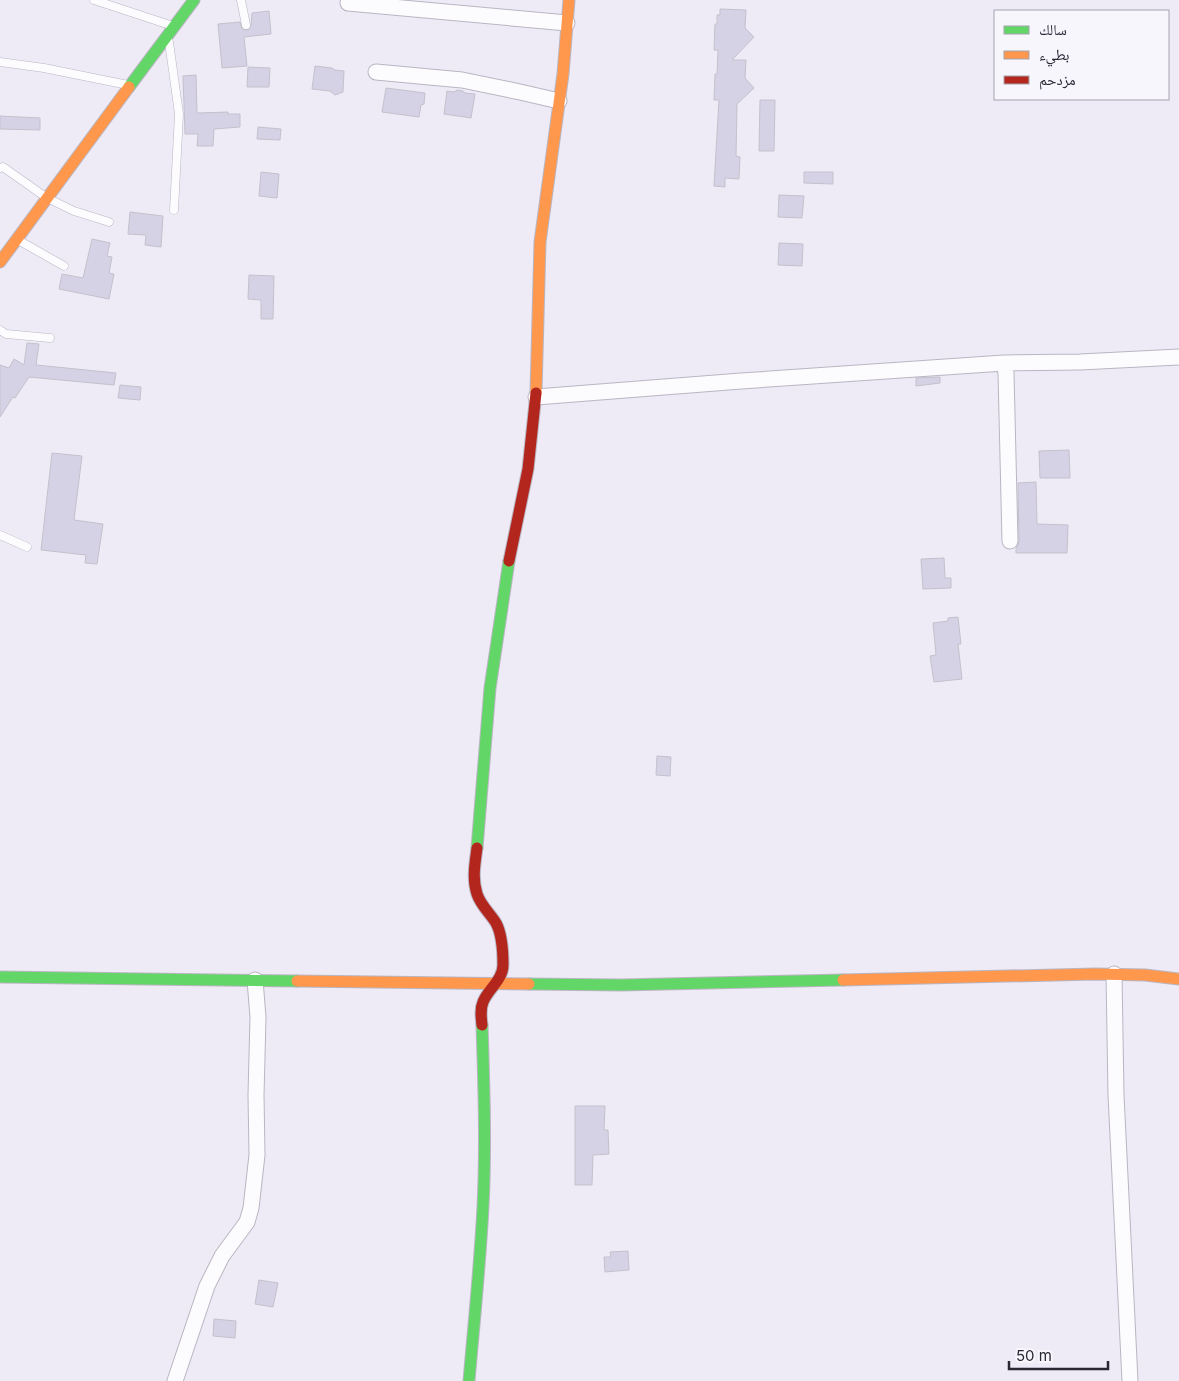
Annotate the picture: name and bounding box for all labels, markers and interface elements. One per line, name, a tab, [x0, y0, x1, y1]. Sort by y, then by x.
legend	[994, 10, 1169, 100]
text: سالك	[1039, 20, 1067, 39]
text: بطيء	[1039, 45, 1069, 67]
text: مزدحم	[1039, 70, 1076, 90]
scale bar	[1009, 1338, 1108, 1370]
text: 50 m	[1016, 1346, 1052, 1365]

